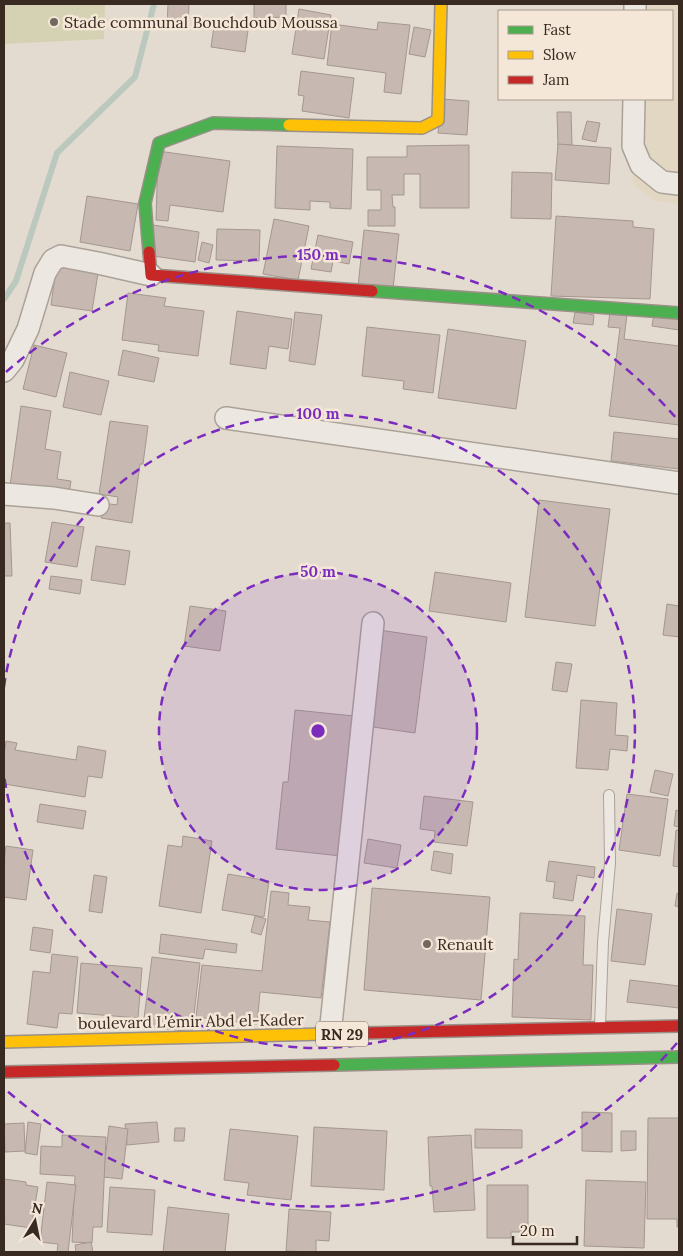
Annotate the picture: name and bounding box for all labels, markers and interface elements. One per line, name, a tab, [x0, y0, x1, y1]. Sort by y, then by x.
legend	[498, 10, 673, 100]
place label: Stade communal Bouchdoub Moussa	[64, 12, 338, 32]
marker: Stade communal Bouchdoub Moussa	[48, 16, 60, 28]
text: Fast	[543, 20, 571, 39]
text: Slow	[543, 45, 576, 64]
text: Jam	[542, 70, 570, 89]
text: 150 m	[297, 245, 339, 264]
text: 100 m	[297, 404, 340, 423]
text: 50 m	[300, 562, 336, 581]
centre of rings	[309, 722, 327, 740]
place label: Renault	[437, 934, 494, 954]
marker: Renault	[421, 938, 433, 950]
street label: boulevard L'émir Abd el-Kader	[78, 1009, 304, 1033]
road number: RN 29	[316, 1022, 368, 1046]
north arrow	[10, 1196, 60, 1246]
text: N	[30, 1198, 44, 1218]
scale bar	[513, 1214, 577, 1246]
text: 20 m	[520, 1221, 555, 1240]

